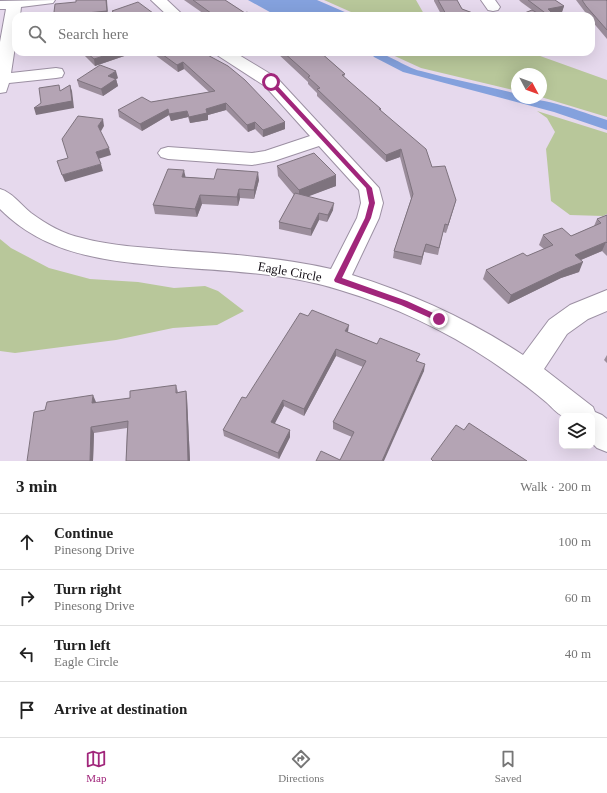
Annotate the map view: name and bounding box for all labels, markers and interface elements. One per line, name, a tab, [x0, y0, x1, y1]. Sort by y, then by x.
search box	[12, 12, 595, 56]
icon: search	[26, 23, 48, 45]
text: Search here	[58, 26, 128, 42]
north arrow	[511, 68, 547, 104]
route start	[262, 73, 280, 91]
street label: Eagle Circle	[257, 258, 323, 285]
route end	[430, 310, 448, 328]
map controls	[559, 413, 595, 449]
button: layers	[559, 413, 595, 449]
text: 3 min	[16, 477, 57, 496]
text: Walk · 200 m	[520, 479, 591, 494]
text: Continue	[54, 525, 113, 541]
icon: ahead	[16, 531, 38, 553]
text: 100 m	[558, 534, 591, 549]
text: Pinesong Drive	[54, 542, 135, 557]
text: Turn right	[54, 581, 121, 597]
icon: right	[16, 587, 38, 609]
text: 60 m	[565, 590, 591, 605]
text: Pinesong Drive	[54, 598, 135, 613]
text: Turn left	[54, 637, 111, 653]
icon: left	[16, 643, 38, 665]
text: 40 m	[565, 646, 591, 661]
text: Eagle Circle	[54, 654, 119, 669]
icon: arrive	[16, 699, 38, 721]
text: Arrive at destination	[54, 701, 187, 717]
tab: Map	[85, 748, 107, 784]
tab: Directions	[278, 748, 324, 784]
tab: Saved	[495, 748, 522, 784]

